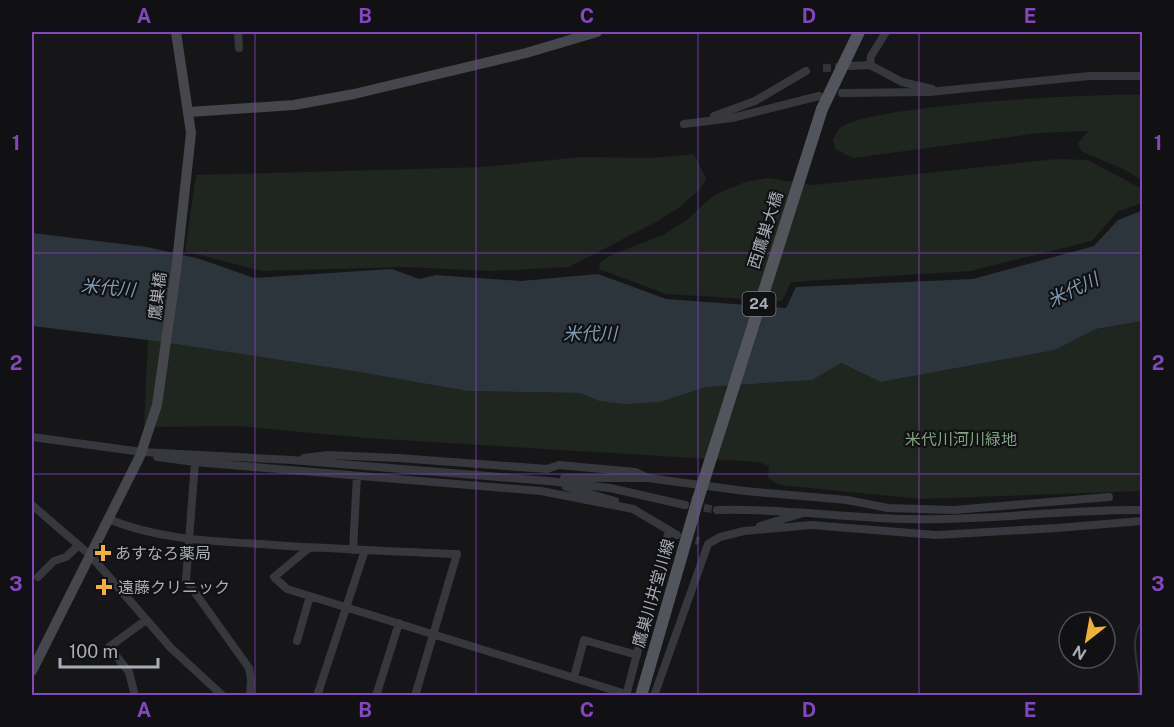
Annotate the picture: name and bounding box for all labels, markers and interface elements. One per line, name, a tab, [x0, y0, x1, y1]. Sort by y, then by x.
text: A	[137, 4, 151, 28]
text: B	[358, 4, 372, 28]
text: C	[580, 4, 594, 28]
text: D	[802, 4, 816, 28]
text: E	[1024, 4, 1036, 28]
text: 1	[12, 131, 20, 155]
text: 1	[1154, 131, 1162, 155]
street label: 西鷹巣大橋	[744, 189, 787, 271]
water label: 米代川	[1044, 267, 1103, 311]
street label: 鷹巣橋	[145, 271, 170, 321]
water label: 米代川	[80, 275, 138, 300]
road number: 24	[742, 292, 776, 316]
water label: 米代川	[563, 323, 619, 344]
text: 2	[10, 351, 22, 375]
text: 2	[1152, 351, 1164, 375]
park label: 米代川河川緑地	[905, 430, 1017, 449]
street label: 鷹巣川井堂川線	[629, 537, 678, 650]
place label: あすなろ薬局	[115, 544, 211, 563]
marker: あすなろ薬局	[96, 546, 110, 560]
text: 3	[9, 572, 23, 596]
text: 3	[1151, 572, 1165, 596]
marker: 遠藤クリニック	[95, 578, 113, 596]
place label: 遠藤クリニック	[118, 578, 230, 597]
north arrow	[1057, 610, 1117, 670]
scale bar	[60, 631, 158, 669]
text: 100 m	[69, 641, 118, 662]
text: N	[1069, 641, 1090, 664]
text: A	[137, 698, 151, 722]
text: B	[358, 698, 372, 722]
text: C	[580, 698, 594, 722]
text: D	[802, 698, 816, 722]
text: E	[1024, 698, 1036, 722]

